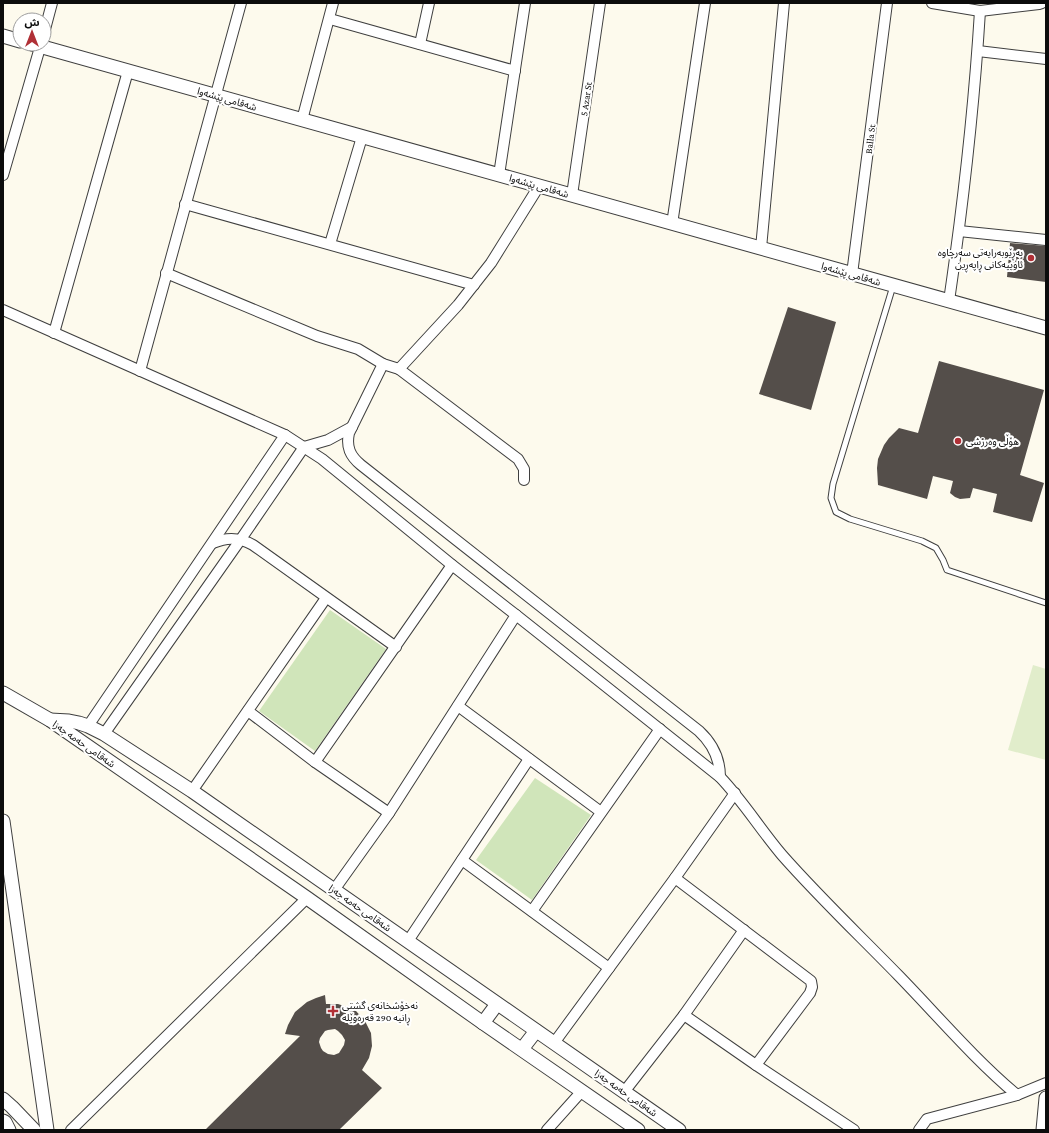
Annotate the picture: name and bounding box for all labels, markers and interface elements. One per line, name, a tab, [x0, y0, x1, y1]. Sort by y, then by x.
north arrow	[12, 12, 52, 52]
text: ش	[24, 16, 40, 29]
street label: 5 Azar St	[578, 80, 594, 117]
street label: شەقامی پێشەوا	[196, 85, 258, 114]
street label: Balla St	[863, 123, 877, 154]
street label: شەقامی پێشەوا	[508, 172, 570, 201]
place label: بەڕێوبەرایەتی سەرچاوە ئاوییەکانی ڕاپەڕین	[938, 247, 1023, 273]
marker: بەڕێوبەرایەتی سەرچاوە ئاوییەکانی ڕاپەڕین	[1026, 253, 1036, 263]
street label: شەقامی پێشەوا	[820, 260, 882, 289]
place label: هۆڵی وەرزشی	[966, 434, 1019, 448]
marker: هۆڵی وەرزشی	[953, 436, 963, 446]
street label: شەقامی حەمە جەزا	[50, 718, 118, 771]
street label: شەقامی حەمە جەزا	[326, 882, 394, 935]
place label: نەخۆشخانەی گشتی ڕانیە 290 قەرەوێلە	[342, 1000, 418, 1026]
marker: نەخۆشخانەی گشتی ڕانیە 290 قەرەوێلە	[327, 1005, 339, 1017]
street label: شەقامی حەمە جەزا	[592, 1067, 660, 1120]

